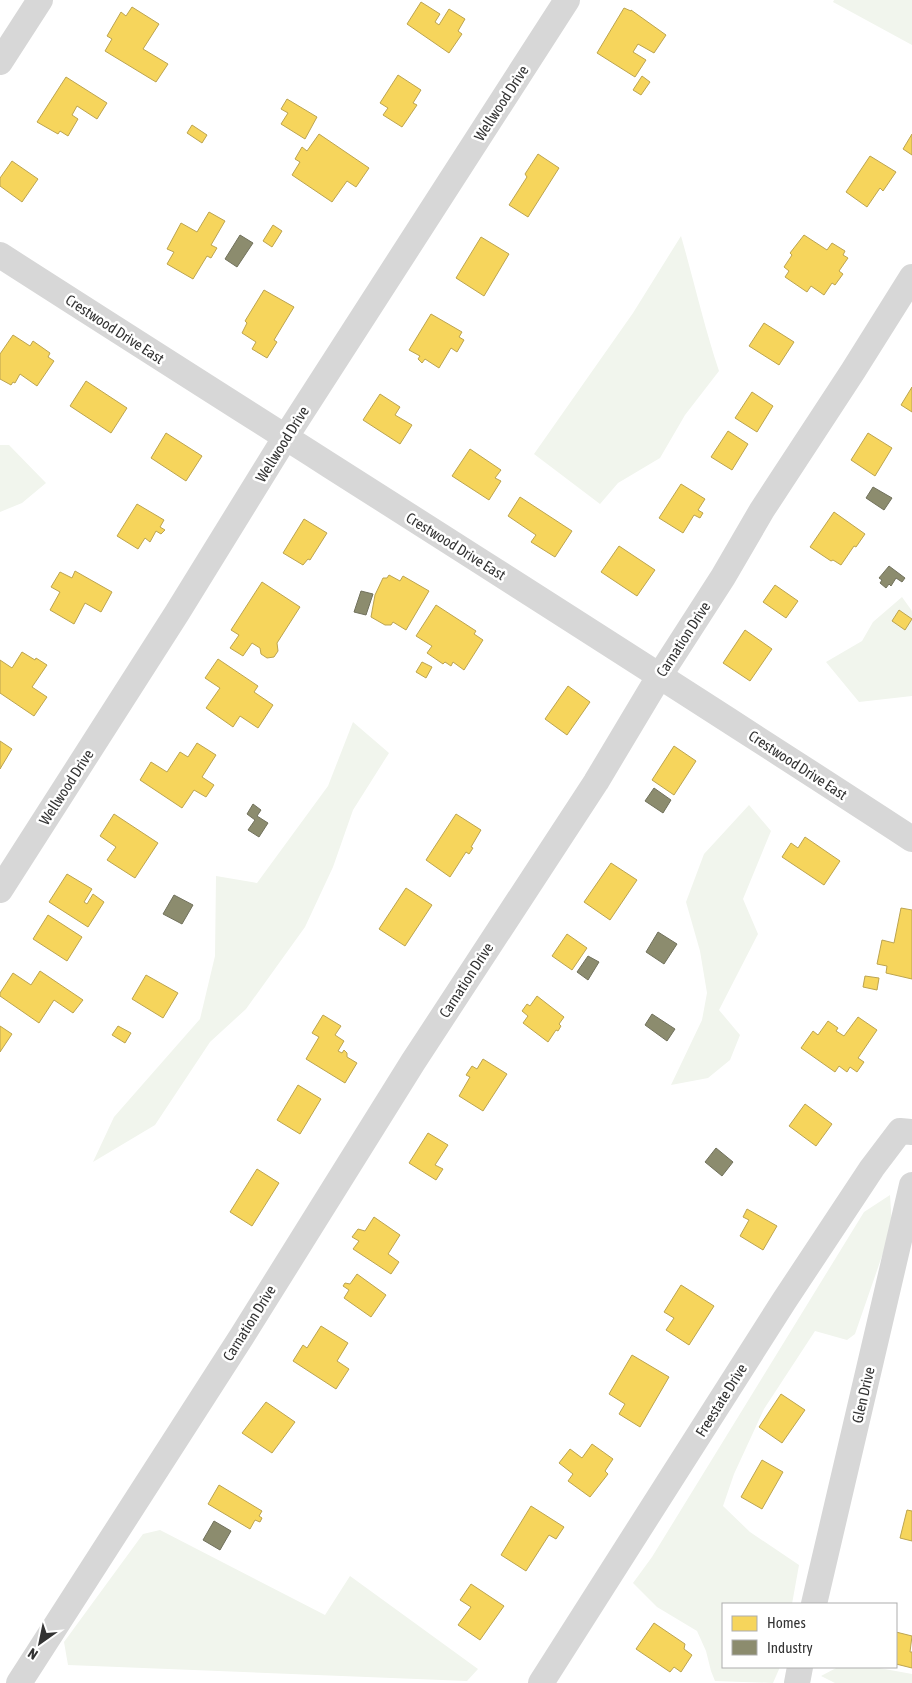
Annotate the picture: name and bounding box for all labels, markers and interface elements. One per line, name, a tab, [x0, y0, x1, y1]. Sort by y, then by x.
street label: Wellwood Drive	[470, 62, 532, 144]
street label: Crestwood Drive East	[63, 291, 167, 367]
street label: Wellwood Drive	[252, 403, 312, 485]
street label: Crestwood Drive East	[403, 509, 509, 583]
street label: Carnation Drive	[653, 598, 714, 680]
street label: Crestwood Drive East	[746, 727, 850, 803]
street label: Wellwood Drive	[35, 746, 97, 828]
street label: Carnation Drive	[436, 939, 497, 1021]
street label: Carnation Drive	[219, 1282, 279, 1364]
street label: Freestate Drive	[692, 1360, 750, 1439]
street label: Glen Drive	[848, 1365, 878, 1425]
legend	[722, 1603, 897, 1668]
text: Homes	[767, 1614, 806, 1631]
north arrow	[15, 1618, 65, 1668]
text: Industry	[767, 1639, 813, 1656]
text: N	[25, 1645, 41, 1663]

